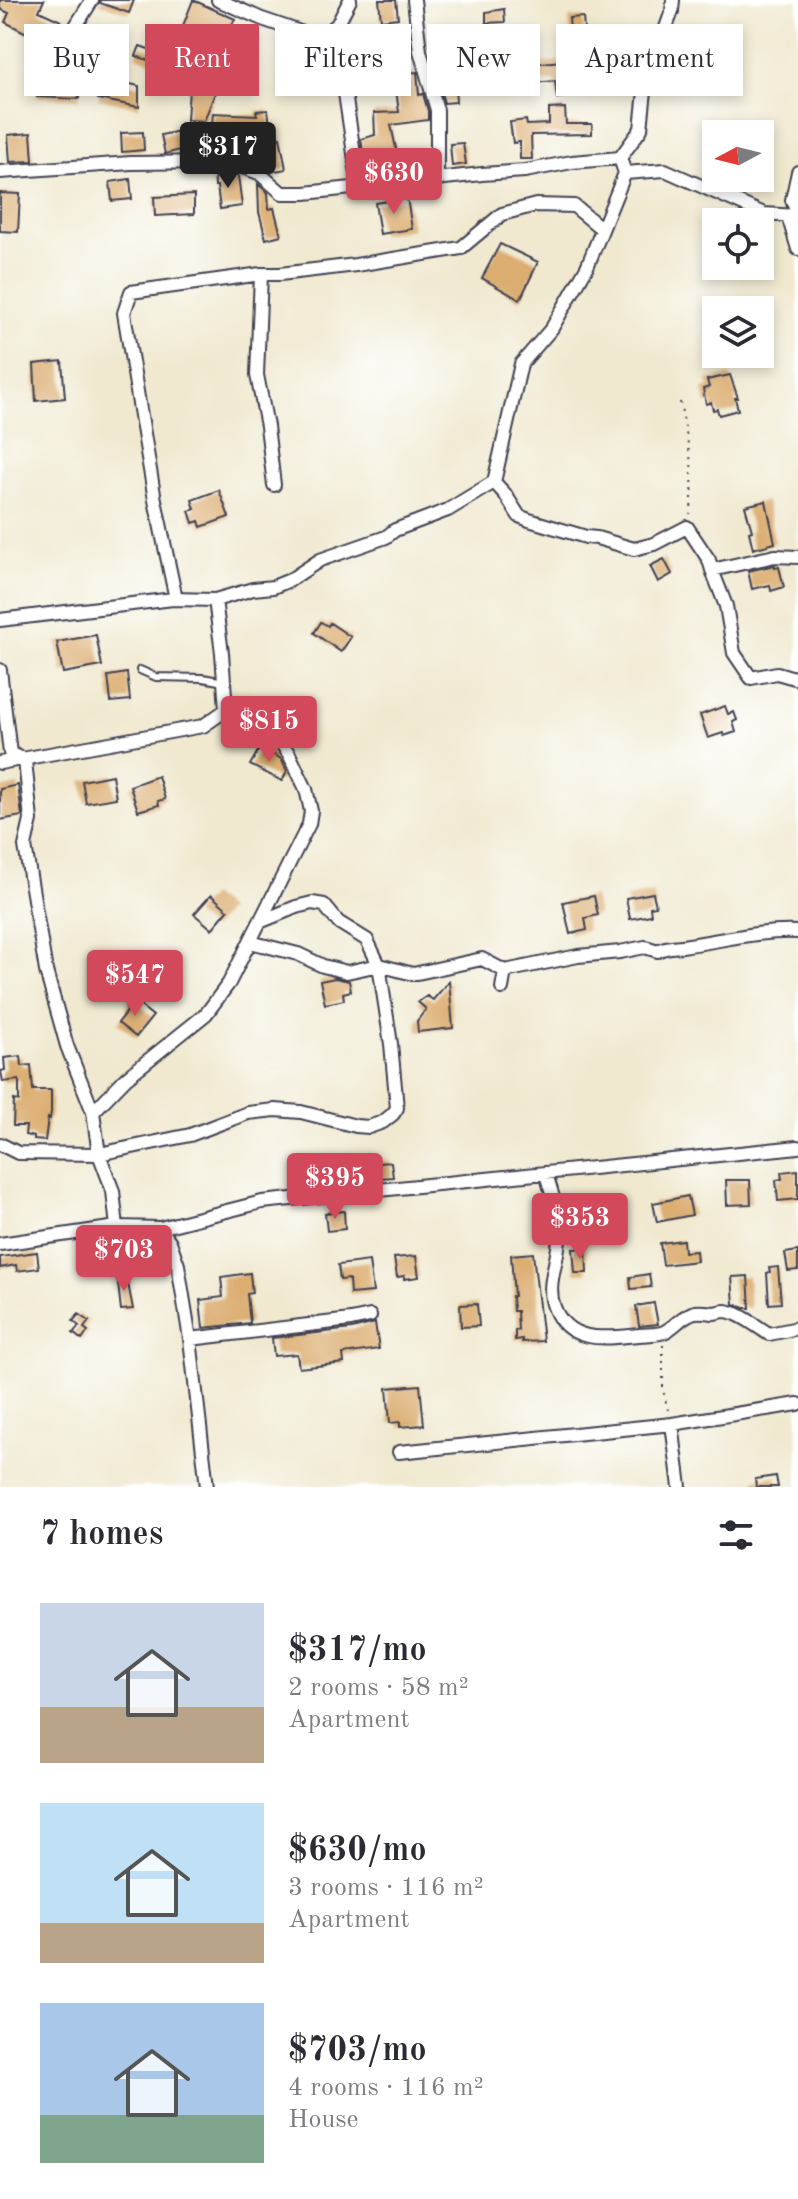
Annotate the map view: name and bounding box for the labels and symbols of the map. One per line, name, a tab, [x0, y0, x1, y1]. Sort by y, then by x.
north arrow	[702, 120, 774, 192]
pin: $317	[181, 122, 275, 190]
pin: $630	[347, 148, 441, 216]
pin: $815	[222, 696, 316, 764]
pin: $547	[88, 950, 182, 1018]
pin: $395	[288, 1153, 382, 1221]
pin: $353	[533, 1193, 627, 1261]
pin: $703	[77, 1225, 171, 1293]

